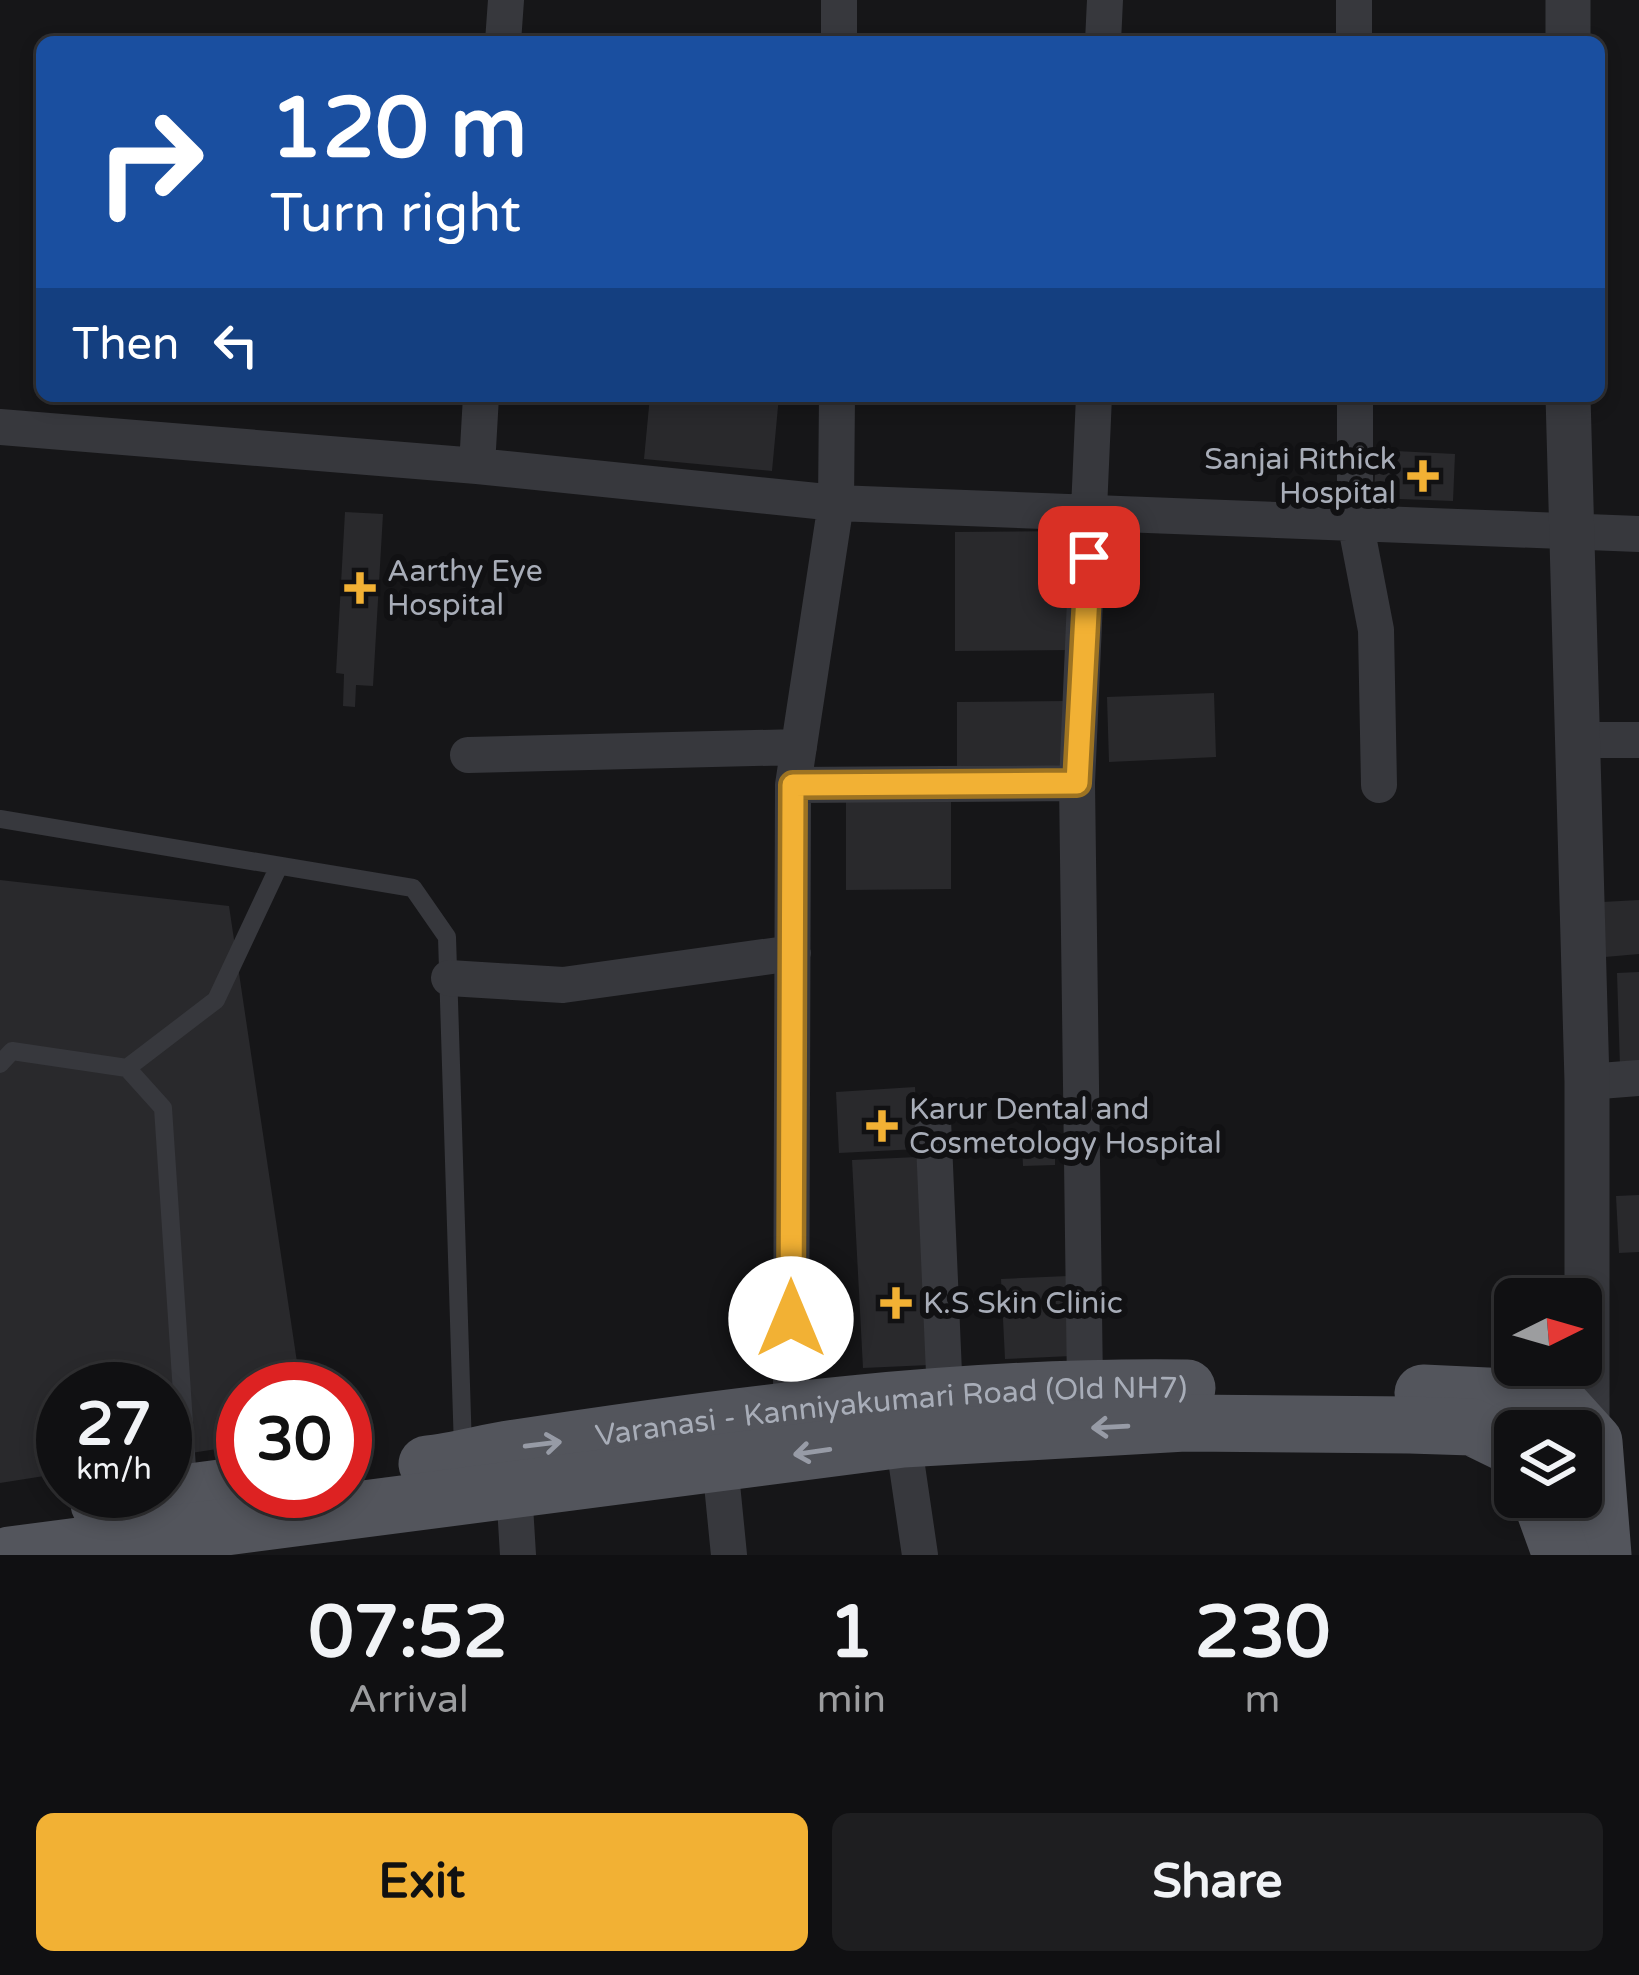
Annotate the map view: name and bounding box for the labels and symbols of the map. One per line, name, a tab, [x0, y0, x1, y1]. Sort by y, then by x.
place label: Sanjai Rithick Hospital	[1204, 441, 1396, 512]
marker: Sanjai Rithick Hospital	[1407, 460, 1439, 492]
pin	[1038, 506, 1140, 608]
place label: Aarthy Eye Hospital	[387, 553, 543, 624]
marker: Aarthy Eye Hospital	[344, 572, 376, 604]
place label: Karur Dental and Cosmetology Hospital	[909, 1091, 1222, 1162]
marker: Karur Dental and Cosmetology Hospital	[866, 1110, 898, 1142]
position arrow	[728, 1256, 854, 1382]
north arrow	[1494, 1278, 1602, 1386]
place label: K.S Skin Clinic	[923, 1285, 1123, 1322]
marker: K.S Skin Clinic	[880, 1287, 912, 1319]
speed limit sign: 30	[216, 1362, 372, 1518]
street label: Varanasi - Kanniyakumari Road (Old NH7)	[593, 1370, 1187, 1455]
one-way arrow	[1091, 1416, 1130, 1439]
one-way arrow	[523, 1432, 562, 1455]
one-way arrow	[793, 1441, 832, 1464]

